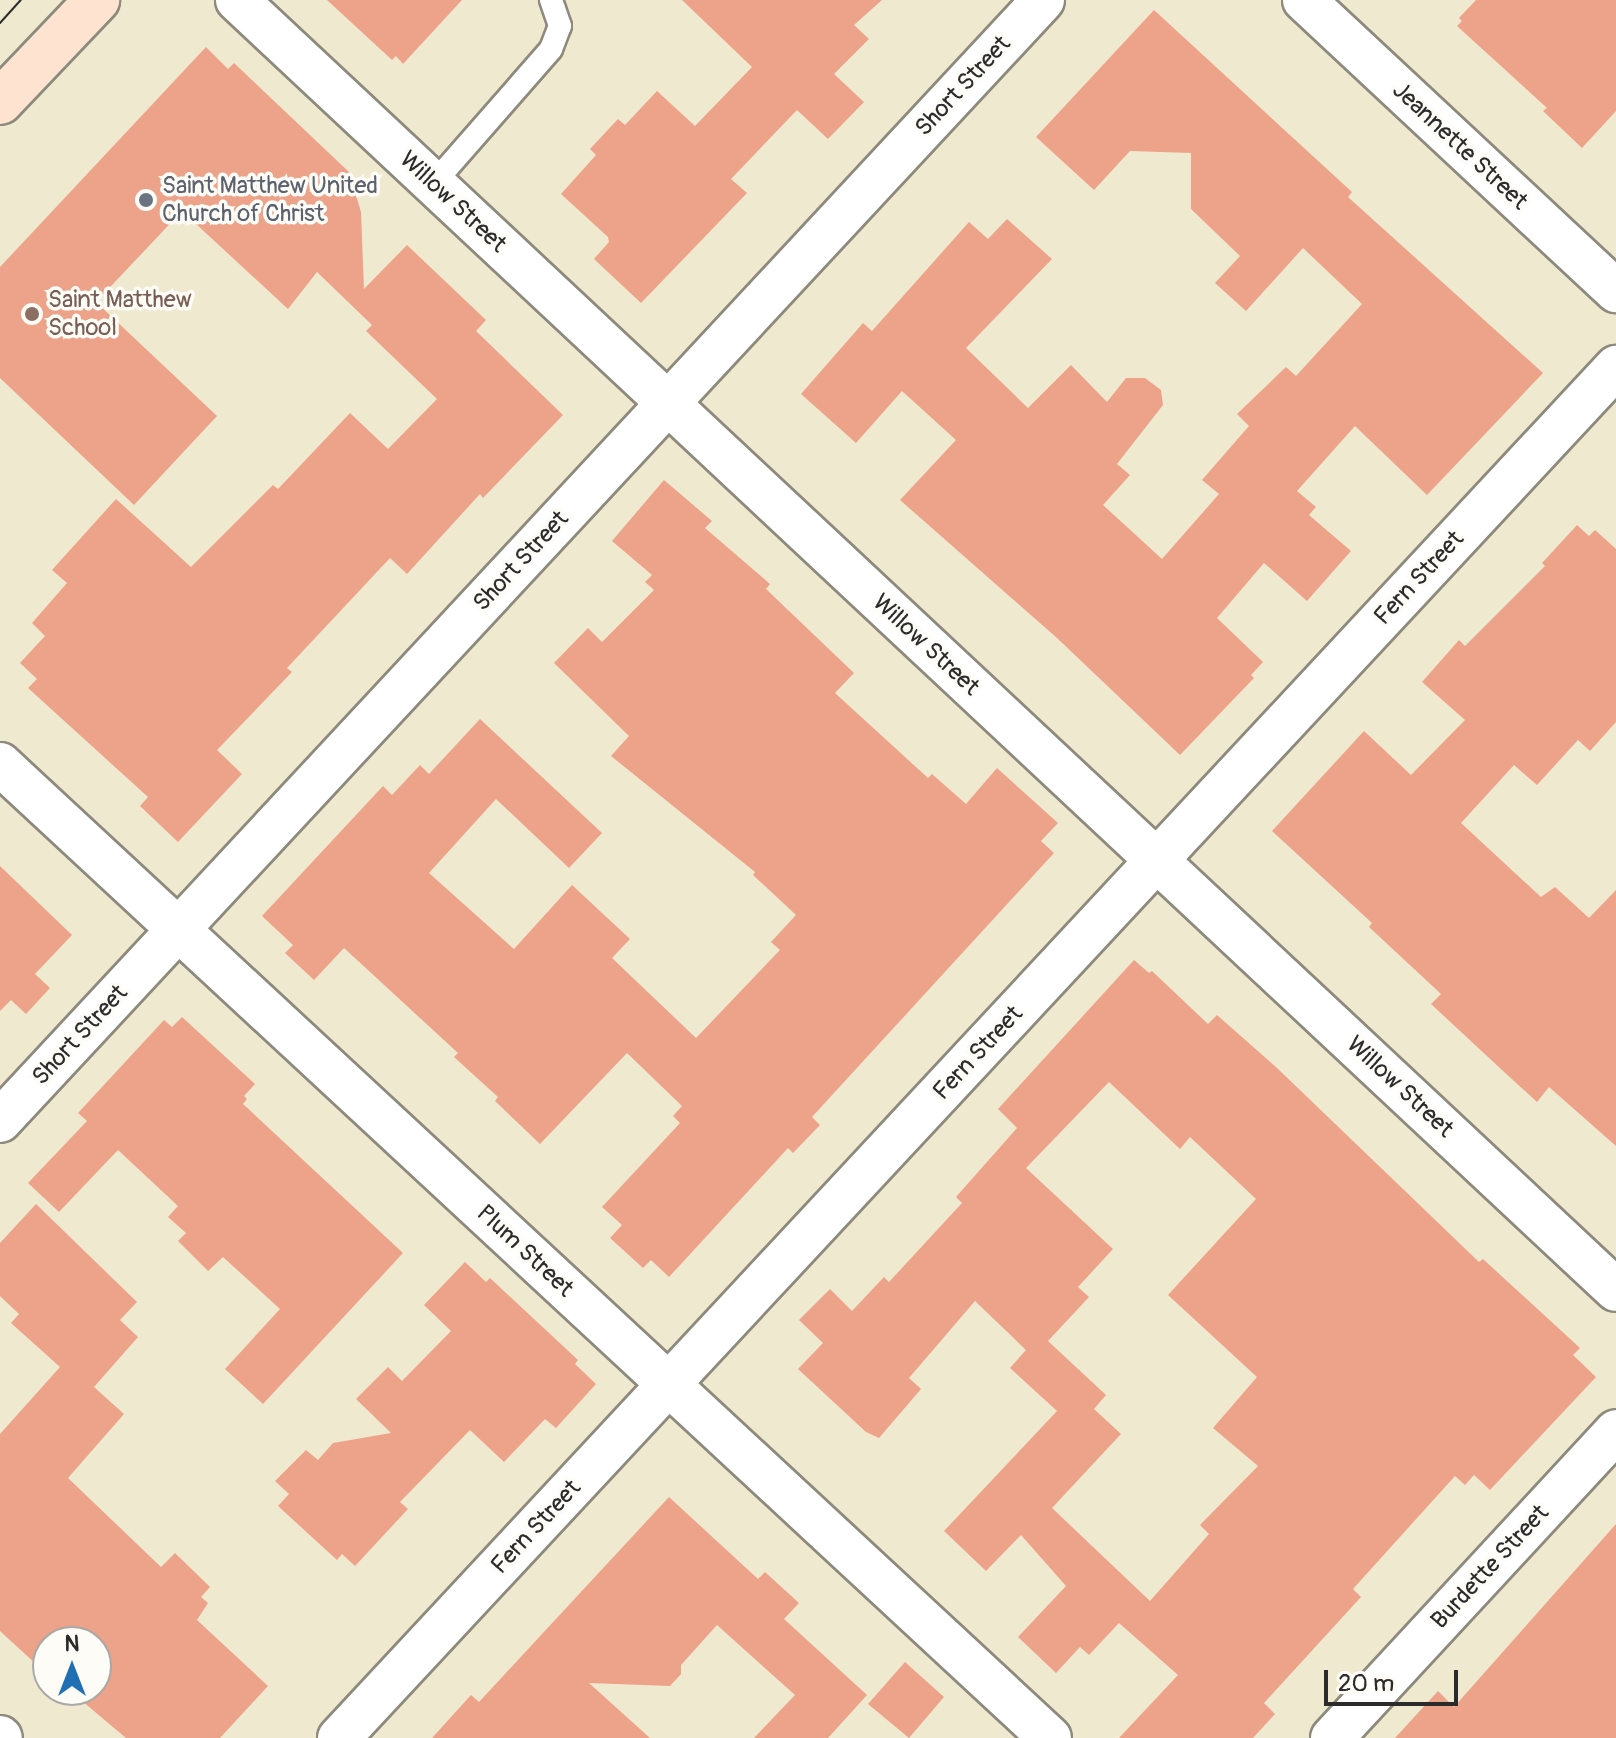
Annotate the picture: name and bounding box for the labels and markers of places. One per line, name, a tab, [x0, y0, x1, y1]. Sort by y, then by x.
place label: Saint Matthew United Church of Christ	[162, 172, 378, 228]
marker: Saint Matthew United Church of Christ	[137, 191, 155, 209]
place label: Saint Matthew School	[48, 286, 192, 342]
marker: Saint Matthew School	[23, 305, 41, 323]

